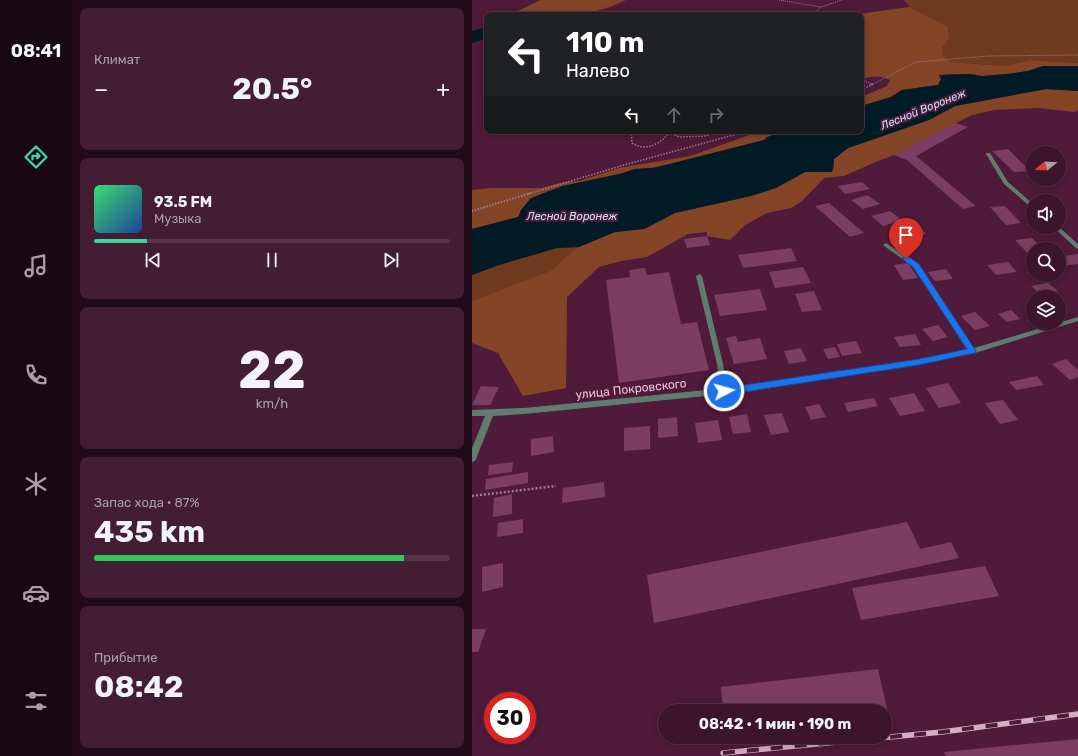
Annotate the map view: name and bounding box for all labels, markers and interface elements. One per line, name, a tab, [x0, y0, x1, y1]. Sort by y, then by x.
text: 110 m	[566, 26, 644, 59]
icon: left	[500, 28, 552, 80]
text: 08:41	[11, 40, 61, 62]
text: Климат	[94, 52, 140, 67]
text: Налево	[566, 60, 630, 82]
text: 20.5°	[232, 71, 312, 107]
text: −	[94, 76, 108, 103]
text: +	[436, 76, 450, 103]
water label: Лесной Воронеж	[878, 86, 968, 133]
icon: left	[621, 104, 643, 126]
icon: ahead	[663, 104, 685, 126]
icon: right	[705, 104, 727, 126]
icon: directions	[22, 143, 50, 171]
north arrow	[1026, 146, 1066, 186]
map controls	[1026, 146, 1066, 330]
text: 93.5 FM	[154, 193, 212, 211]
button: sound	[1026, 194, 1066, 234]
water label: Лесной Воронеж	[526, 210, 617, 223]
text: Музыка	[154, 211, 201, 226]
pin	[889, 218, 923, 259]
icon: arrive	[895, 224, 917, 246]
button: search	[1026, 242, 1066, 282]
icon: previous	[142, 249, 164, 271]
icon: pause	[261, 249, 283, 271]
icon: next	[380, 249, 402, 271]
icon: music	[22, 252, 50, 280]
button: layers	[1026, 290, 1066, 330]
text: 22	[238, 339, 306, 401]
icon: phone	[22, 361, 50, 389]
position arrow	[703, 370, 745, 412]
street label: улица Покровского	[575, 376, 687, 402]
text: km/h	[256, 396, 288, 411]
icon: climate	[22, 470, 50, 498]
text: Запас хода · 87%	[94, 495, 199, 510]
text: 435 km	[94, 514, 205, 550]
icon: car	[22, 579, 50, 607]
text: Прибытие	[94, 650, 158, 665]
text: 08:42	[94, 669, 183, 705]
icon: filters	[22, 687, 50, 715]
speed limit sign: 30	[484, 692, 536, 744]
text: 08:42 · 1 мин · 190 m	[699, 715, 851, 733]

